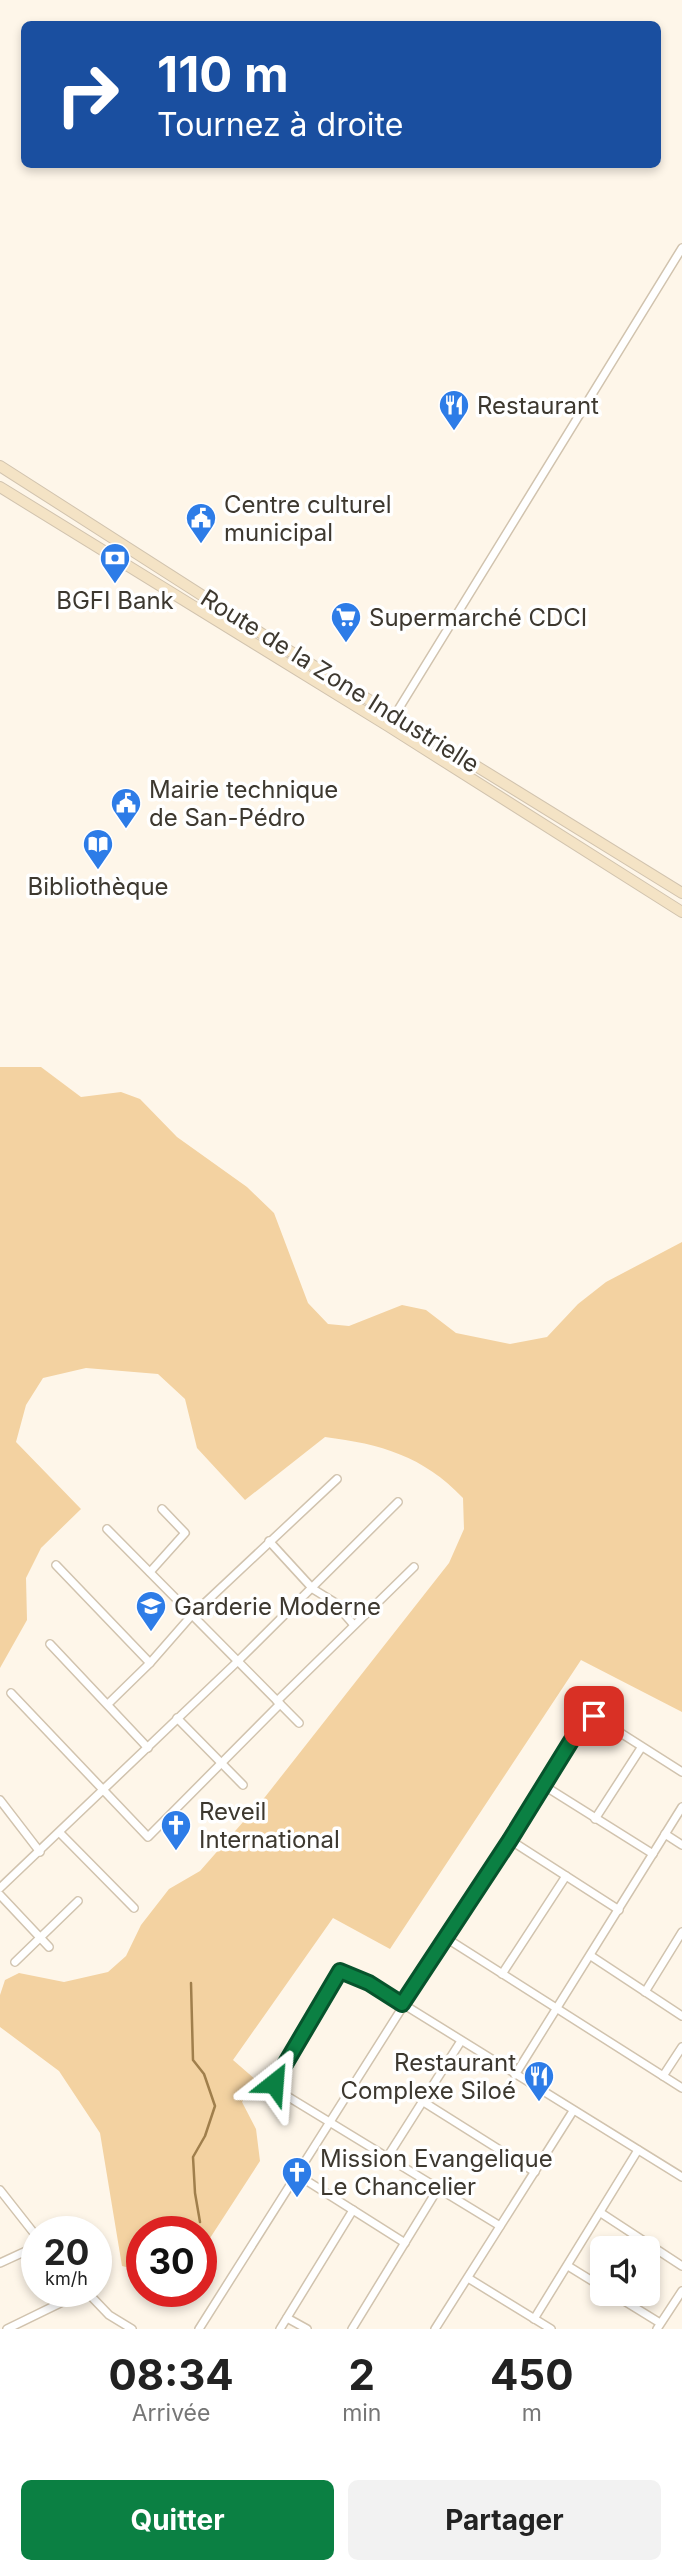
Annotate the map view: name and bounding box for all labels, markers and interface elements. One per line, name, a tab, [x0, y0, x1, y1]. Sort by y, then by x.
text: 110 m	[157, 45, 289, 104]
icon: right	[42, 49, 133, 140]
text: Tournez à droite	[157, 105, 403, 144]
restaurant icon: Restaurant	[437, 388, 471, 432]
place label: Restaurant	[477, 391, 599, 420]
place label: Centre culturel municipal	[224, 490, 391, 547]
public building icon: Centre culturel municipal	[184, 501, 218, 545]
bank icon: BGFI Bank	[98, 541, 132, 585]
street label: Route de la Zone Industrielle	[195, 583, 485, 779]
place label: BGFI Bank	[56, 586, 174, 615]
supermarket icon: Supermarché CDCI	[329, 600, 363, 644]
place label: Supermarché CDCI	[369, 603, 587, 632]
place label: Mairie technique de San-Pédro	[149, 775, 338, 832]
public building icon: Mairie technique de San-Pédro	[109, 786, 143, 830]
library icon: Bibliothèque	[81, 827, 115, 871]
place label: Bibliothèque	[27, 872, 169, 901]
school or university icon: Garderie Moderne	[134, 1589, 168, 1633]
place label: Garderie Moderne	[174, 1592, 381, 1621]
pin	[564, 1686, 624, 1746]
icon: arrive	[575, 1697, 613, 1735]
place label: Reveil International	[199, 1797, 340, 1854]
church icon: Reveil International	[159, 1808, 193, 1852]
position arrow	[237, 2046, 311, 2120]
place label: Restaurant Complexe Siloé	[340, 2048, 516, 2105]
restaurant icon: Restaurant Complexe Siloé	[522, 2059, 556, 2103]
place label: Mission Evangelique Le Chancelier	[320, 2144, 553, 2201]
church icon: Mission Evangelique Le Chancelier	[280, 2155, 314, 2199]
speed limit sign: 30	[126, 2216, 217, 2307]
text: 20	[44, 2231, 89, 2273]
map controls	[590, 2236, 660, 2306]
button: sound	[590, 2236, 660, 2306]
text: km/h	[45, 2268, 88, 2289]
text: 08:34	[108, 2349, 234, 2400]
text: 2	[349, 2349, 375, 2400]
text: 450	[490, 2349, 574, 2400]
text: Arrivée	[132, 2399, 210, 2427]
text: min	[342, 2399, 381, 2427]
text: m	[522, 2399, 542, 2427]
button: Quitter	[21, 2480, 334, 2560]
button: Partager	[348, 2480, 661, 2560]

